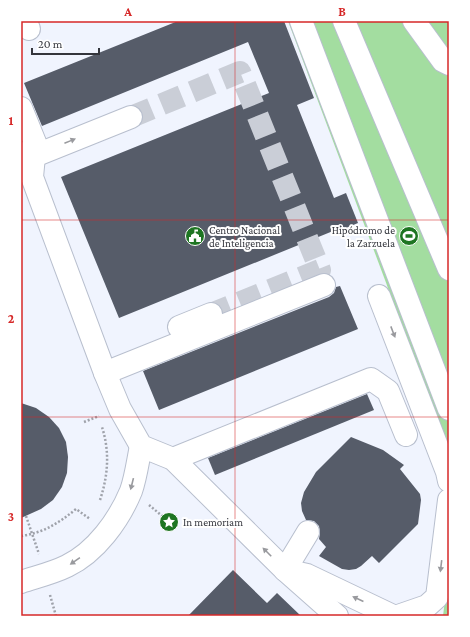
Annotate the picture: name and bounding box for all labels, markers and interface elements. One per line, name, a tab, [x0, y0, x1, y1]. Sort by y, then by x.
text: A	[123, 4, 132, 19]
text: B	[338, 4, 346, 19]
scale bar	[32, 30, 99, 56]
text: 20 m	[38, 37, 63, 51]
text: 1	[9, 113, 14, 128]
one-way arrow	[64, 138, 76, 144]
place label: Centro Nacional de Inteligencia	[209, 224, 280, 250]
place label: Hipódromo de la Zarzuela	[332, 224, 395, 249]
public building icon: Centro Nacional de Inteligencia	[184, 225, 206, 247]
sports icon: Hipódromo de la Zarzuela	[398, 225, 420, 247]
text: 2	[8, 311, 15, 326]
one-way arrow	[391, 327, 397, 339]
one-way arrow	[129, 478, 135, 490]
text: 3	[8, 509, 14, 524]
place icon: In memoriam	[158, 511, 180, 533]
place label: In memoriam	[183, 516, 243, 528]
one-way arrow	[262, 547, 272, 557]
one-way arrow	[69, 557, 80, 565]
one-way arrow	[438, 560, 444, 573]
one-way arrow	[352, 596, 364, 602]

